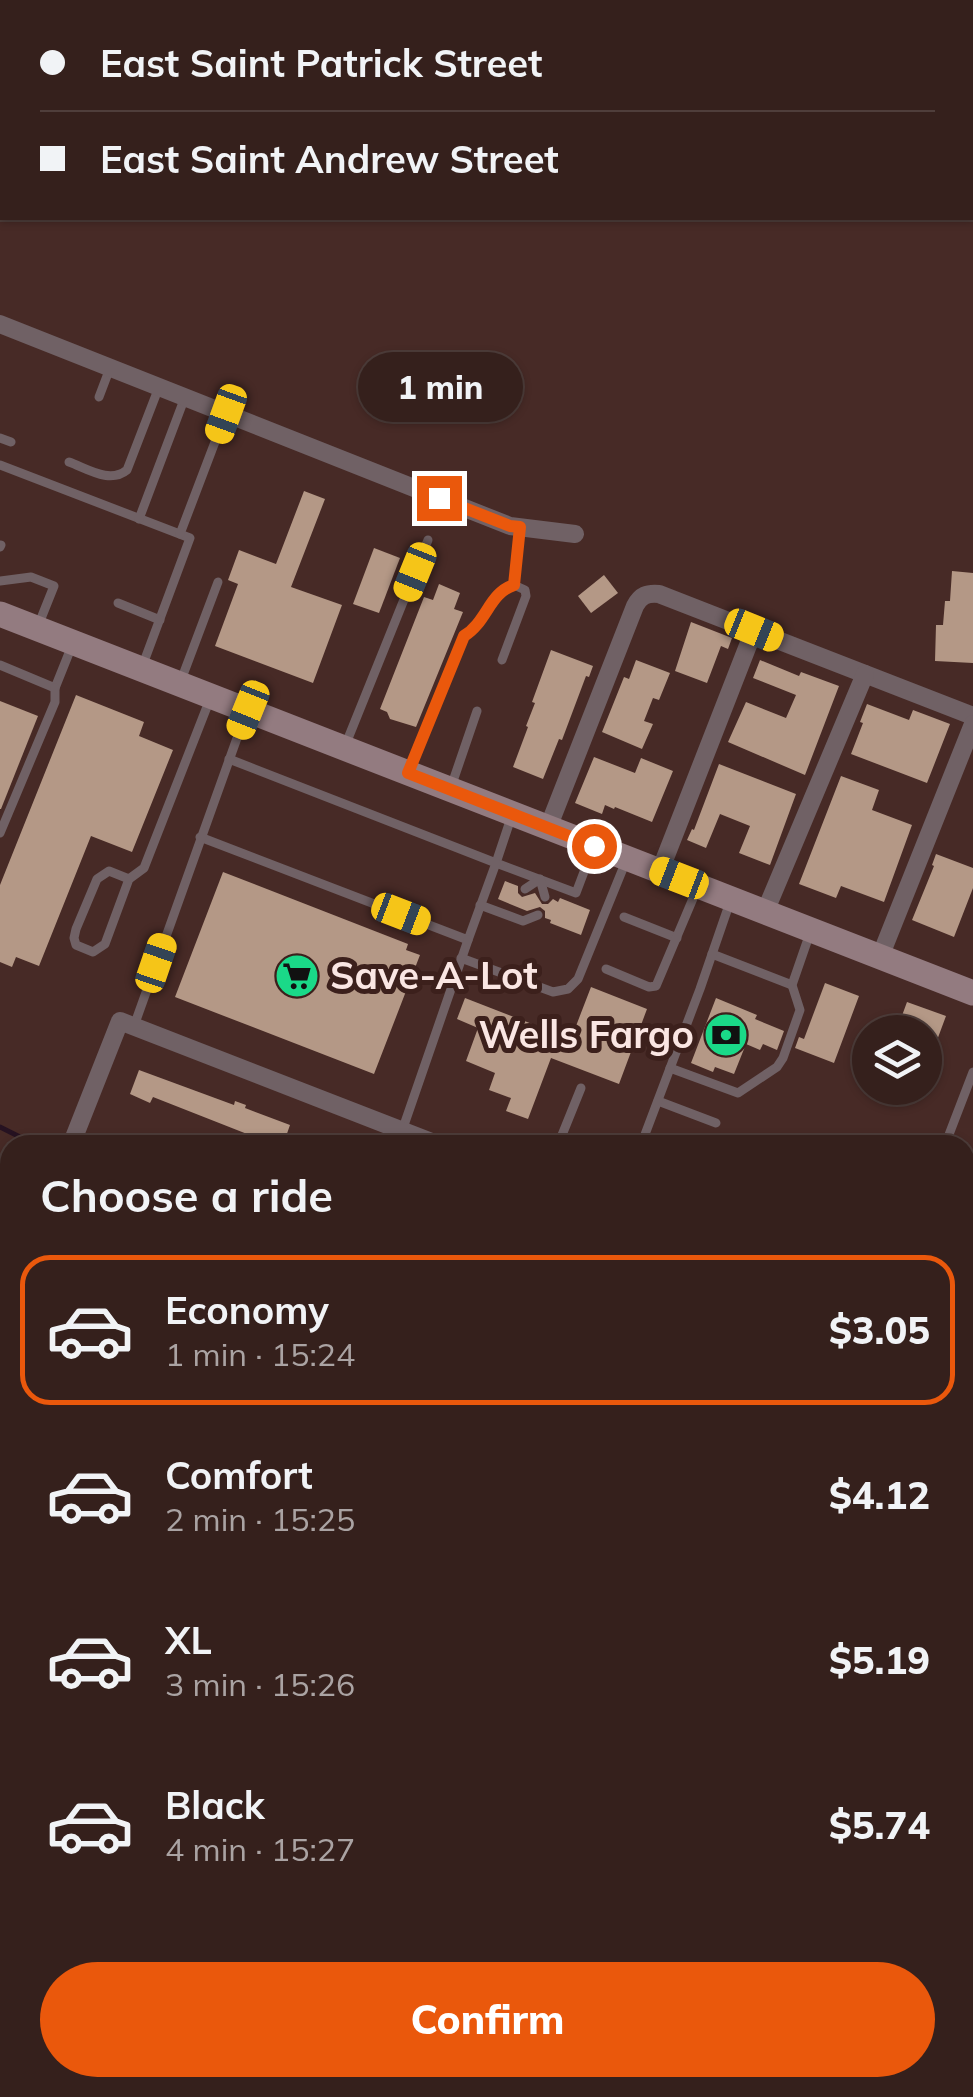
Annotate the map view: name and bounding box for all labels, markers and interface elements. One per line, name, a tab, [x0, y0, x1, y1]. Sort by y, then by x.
text: East Saint Patrick Street	[100, 39, 542, 87]
text: East Saint Andrew Street	[100, 135, 559, 183]
callout: 1 min	[356, 353, 522, 423]
text: 1 min	[398, 367, 483, 407]
car	[202, 381, 250, 447]
route end	[417, 476, 462, 521]
car	[390, 539, 440, 605]
car	[721, 605, 787, 655]
car	[223, 677, 273, 743]
route start	[572, 824, 617, 869]
car	[646, 853, 712, 903]
car	[368, 889, 434, 939]
car	[132, 930, 180, 996]
place label: Save-A-Lot	[330, 951, 538, 999]
supermarket icon: Save-A-Lot	[274, 953, 320, 999]
place label: Wells Fargo	[478, 1010, 694, 1058]
bank icon: Wells Fargo	[703, 1012, 749, 1058]
map controls	[852, 1015, 942, 1105]
button: layers	[852, 1015, 942, 1105]
text: Choose a ride	[40, 1167, 333, 1223]
icon: car	[45, 1285, 135, 1375]
text: Economy	[165, 1286, 329, 1334]
text: $3.05	[829, 1306, 930, 1354]
text: 1 min · 15:24	[165, 1334, 355, 1374]
icon: car	[45, 1450, 135, 1540]
text: Comfort	[165, 1451, 313, 1499]
text: $4.12	[829, 1471, 930, 1519]
text: 2 min · 15:25	[165, 1499, 355, 1539]
icon: car	[45, 1615, 135, 1705]
text: XL	[165, 1616, 212, 1664]
text: $5.19	[829, 1636, 930, 1684]
text: 3 min · 15:26	[165, 1664, 355, 1704]
icon: car	[45, 1780, 135, 1870]
text: Black	[165, 1781, 265, 1829]
text: $5.74	[829, 1801, 930, 1849]
text: 4 min · 15:27	[165, 1829, 355, 1869]
button: Confirm	[40, 1962, 935, 2077]

